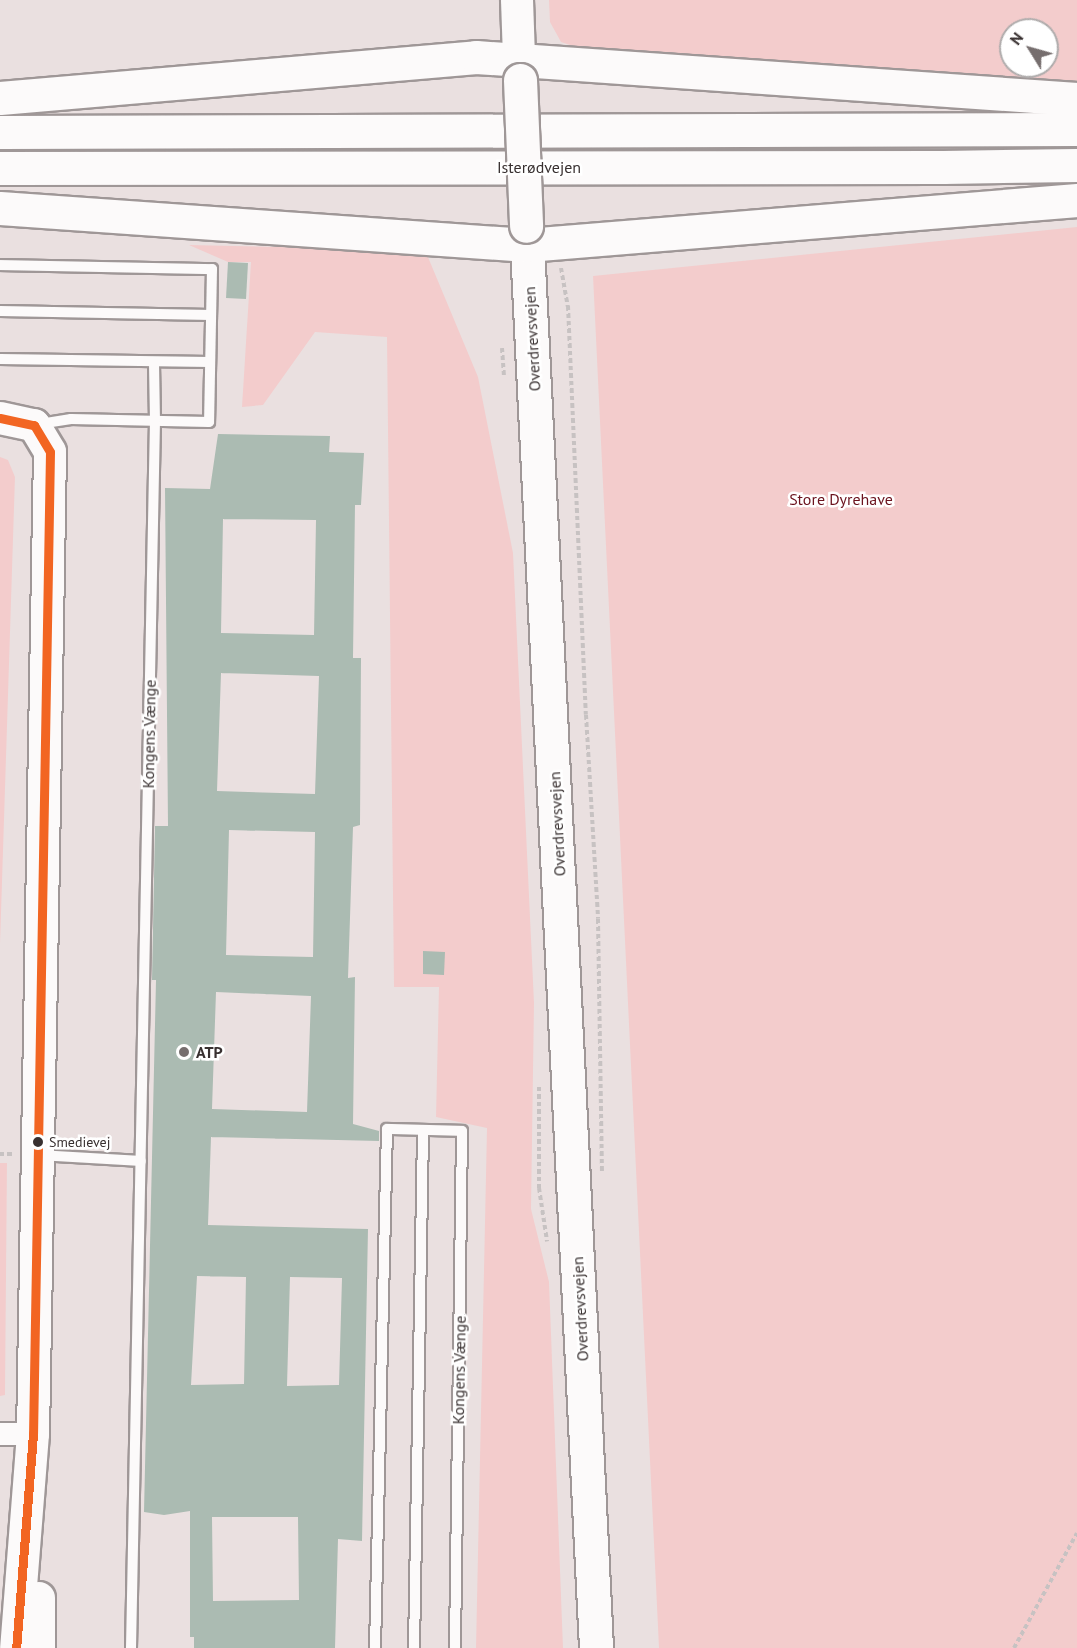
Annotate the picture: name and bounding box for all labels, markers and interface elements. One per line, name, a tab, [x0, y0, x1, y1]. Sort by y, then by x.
north arrow	[999, 18, 1059, 78]
text: N	[1005, 28, 1027, 49]
street label: Isterødvejen	[497, 157, 581, 177]
street label: Overdrevsvejen	[520, 286, 544, 392]
park label: Store Dyrehave	[789, 489, 893, 509]
street label: Kongens Vænge	[138, 679, 160, 789]
street label: Overdrevsvejen	[545, 771, 569, 877]
place label: ATP	[196, 1042, 223, 1062]
marker: ATP	[177, 1045, 191, 1059]
place label: Smedievej	[49, 1134, 110, 1150]
marker: Smedievej	[32, 1136, 44, 1148]
street label: Overdrevsvejen	[568, 1256, 592, 1362]
street label: Kongens Vænge	[448, 1315, 470, 1425]

